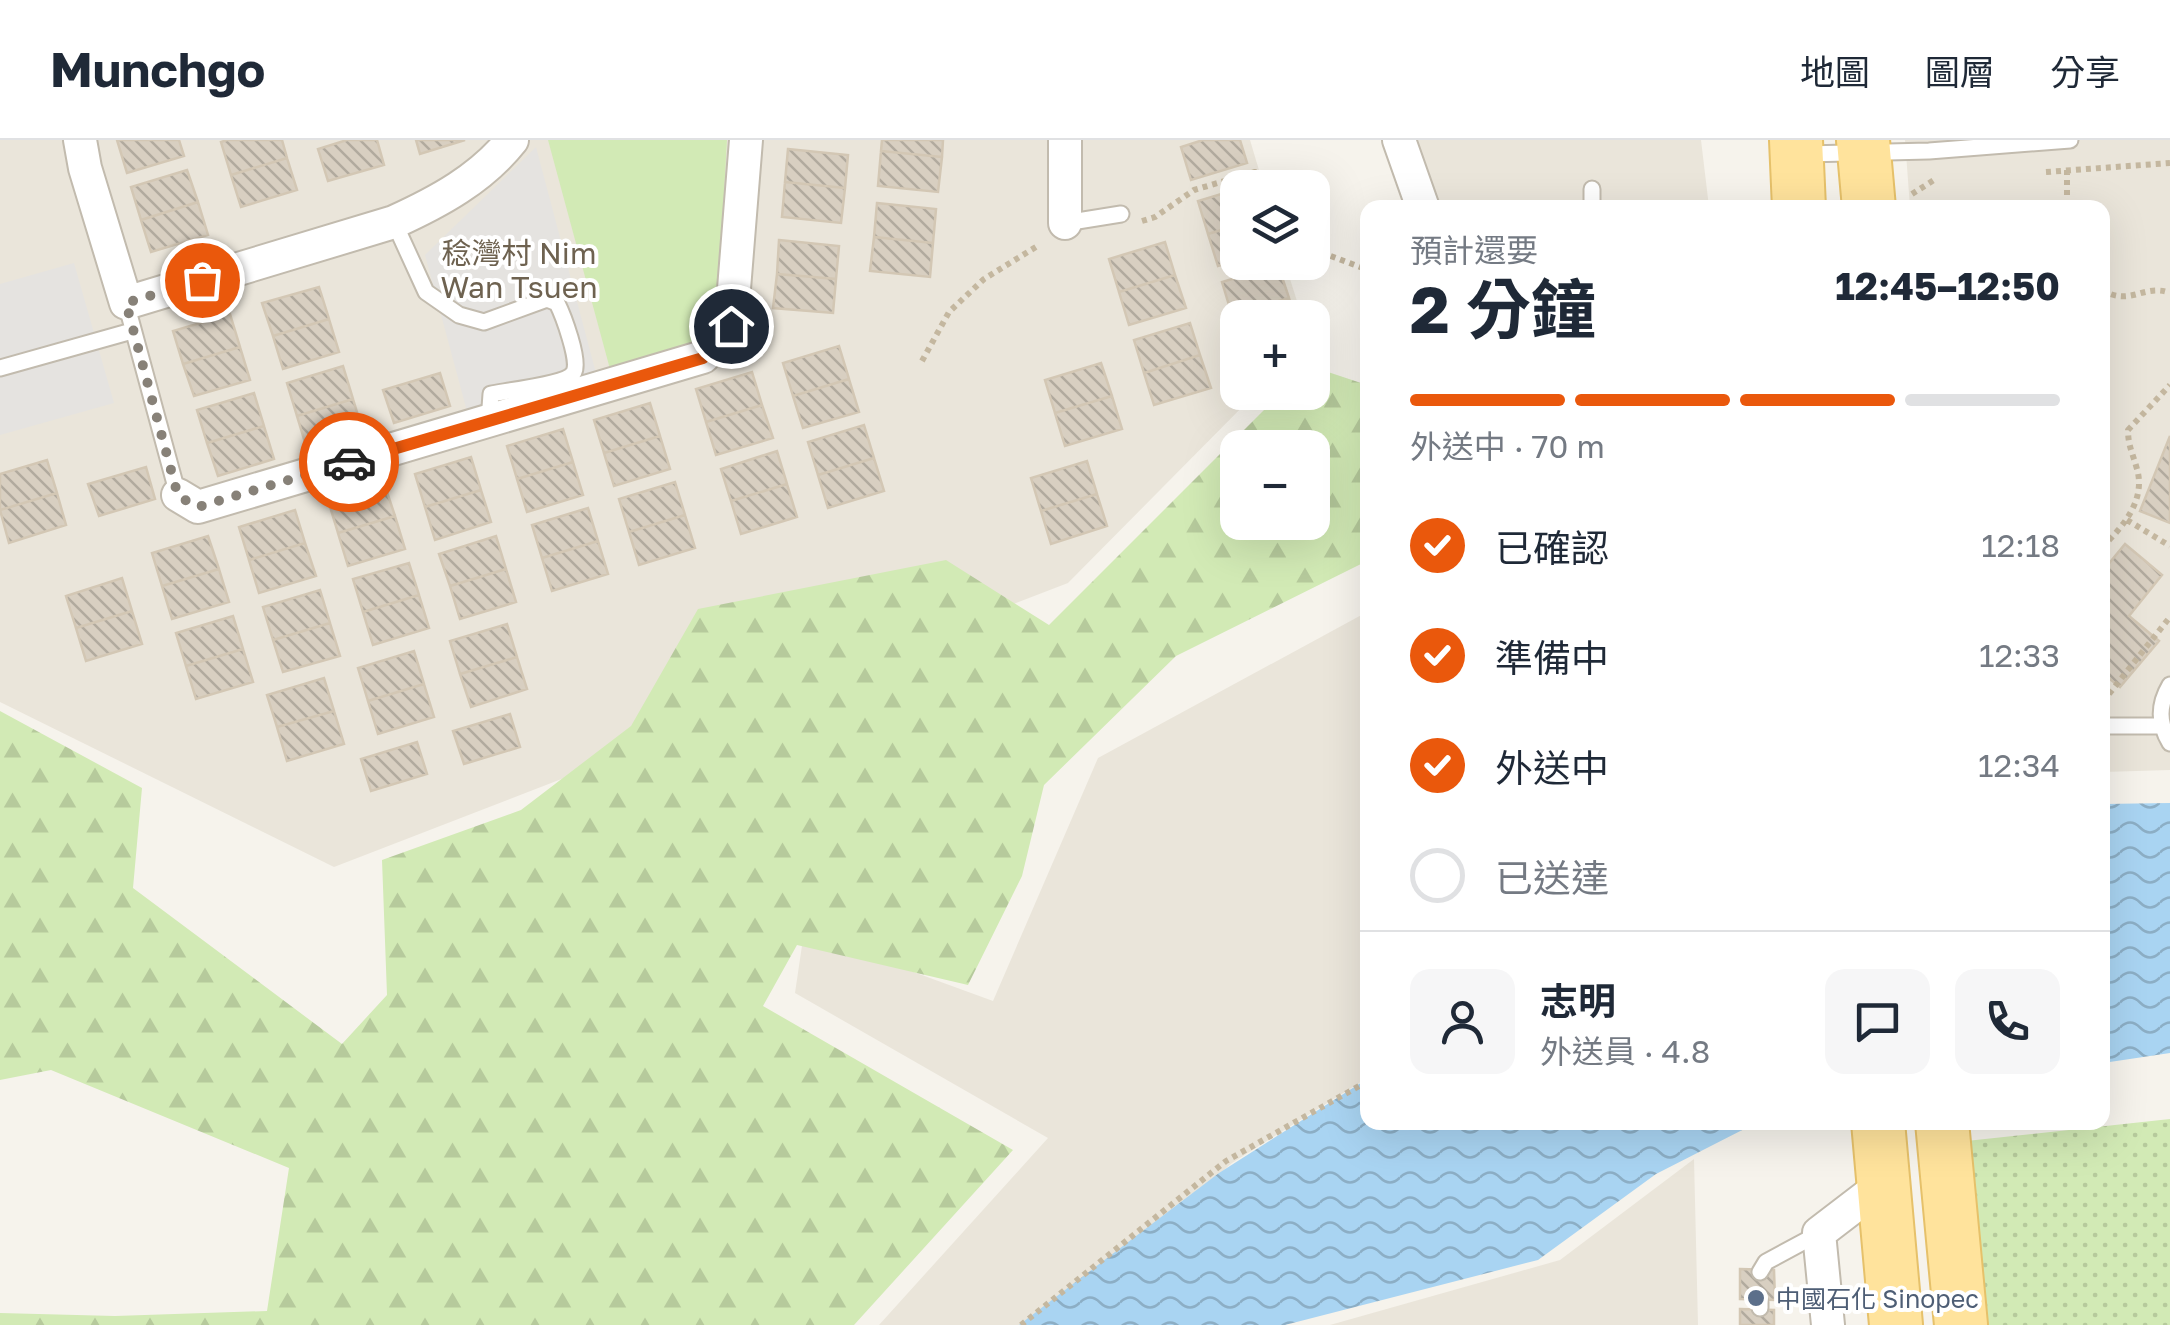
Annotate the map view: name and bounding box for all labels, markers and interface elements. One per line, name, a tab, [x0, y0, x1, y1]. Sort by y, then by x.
text: Munchgo	[50, 40, 265, 98]
text: 地圖	[1800, 51, 1870, 93]
text: 圖層	[1925, 51, 1995, 93]
text: 分享	[2050, 51, 2120, 93]
map controls	[1220, 170, 1330, 540]
button: layers	[1220, 170, 1330, 280]
text: 預計還要	[1410, 231, 1538, 269]
district label: 稔灣村 Nim Wan Tsuen	[440, 235, 598, 305]
pin	[160, 238, 245, 323]
icon: bag	[175, 253, 230, 308]
text: 12:45–12:50	[1835, 263, 2060, 308]
text: 2 分鐘	[1410, 269, 1596, 347]
pin	[689, 284, 774, 369]
icon: home	[704, 299, 759, 354]
button: +	[1220, 300, 1330, 410]
courier	[299, 412, 399, 512]
text: 外送中 · 70 m	[1410, 427, 1605, 465]
button: −	[1220, 430, 1330, 540]
icon: car	[322, 435, 377, 490]
icon: check	[1410, 518, 1465, 573]
text: 已確認	[1495, 525, 1609, 570]
text: 12:18	[1981, 526, 2060, 564]
icon: check	[1410, 628, 1465, 683]
text: 準備中	[1495, 635, 1609, 680]
text: 12:33	[1979, 636, 2060, 674]
icon: check	[1410, 738, 1465, 793]
text: 外送中	[1495, 745, 1609, 790]
text: 12:34	[1978, 746, 2060, 784]
text: 已送達	[1495, 855, 1609, 900]
button: person	[1410, 969, 1515, 1074]
button: chat	[1825, 969, 1930, 1074]
button: phone	[1955, 969, 2060, 1074]
text: 志明	[1540, 978, 1616, 1023]
text: 外送員 · 4.8	[1540, 1032, 1710, 1070]
place label: 中國石化 Sinopec	[1776, 1283, 1979, 1314]
marker: 中國石化 Sinopec	[1745, 1287, 1767, 1309]

